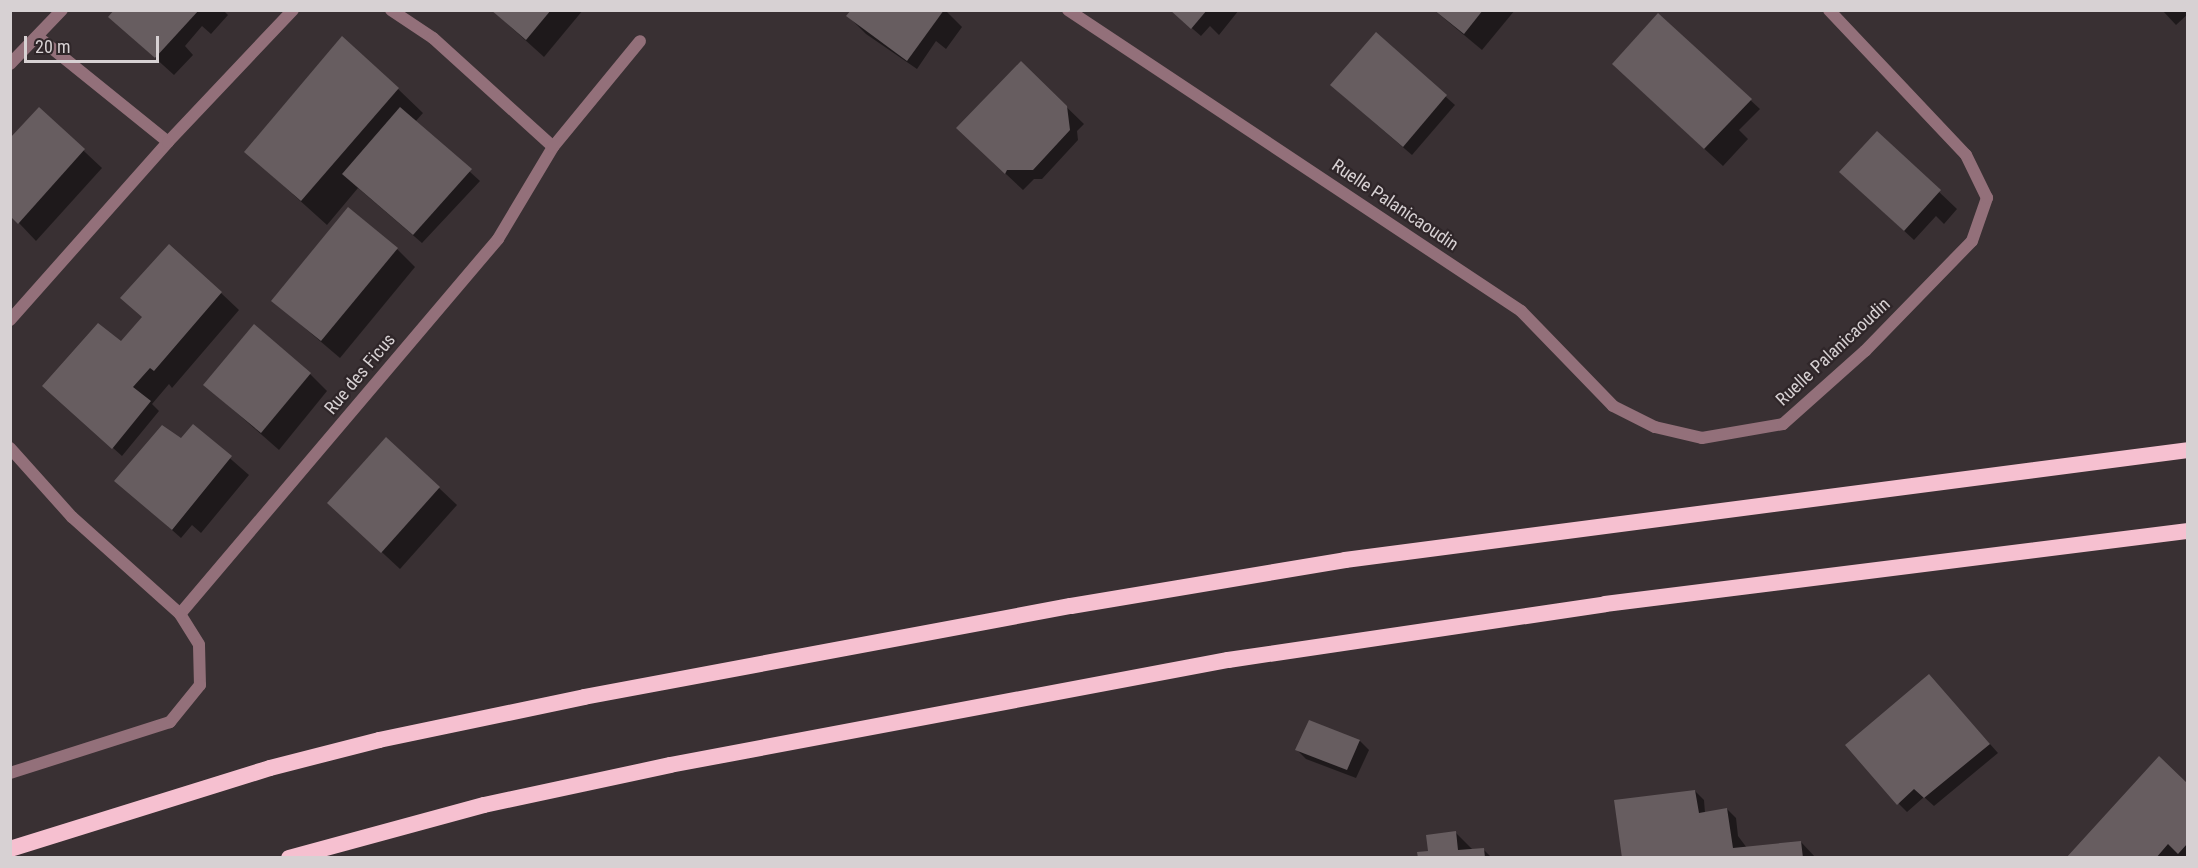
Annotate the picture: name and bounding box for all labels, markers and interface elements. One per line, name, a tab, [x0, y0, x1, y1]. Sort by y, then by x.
scale bar	[27, 24, 162, 62]
text: 20 m	[35, 36, 70, 57]
street label: Ruelle Palanicaoudin	[1328, 155, 1462, 255]
street label: Ruelle Palanicaoudin	[1771, 294, 1895, 410]
street label: Rue des Ficus	[320, 329, 400, 419]

